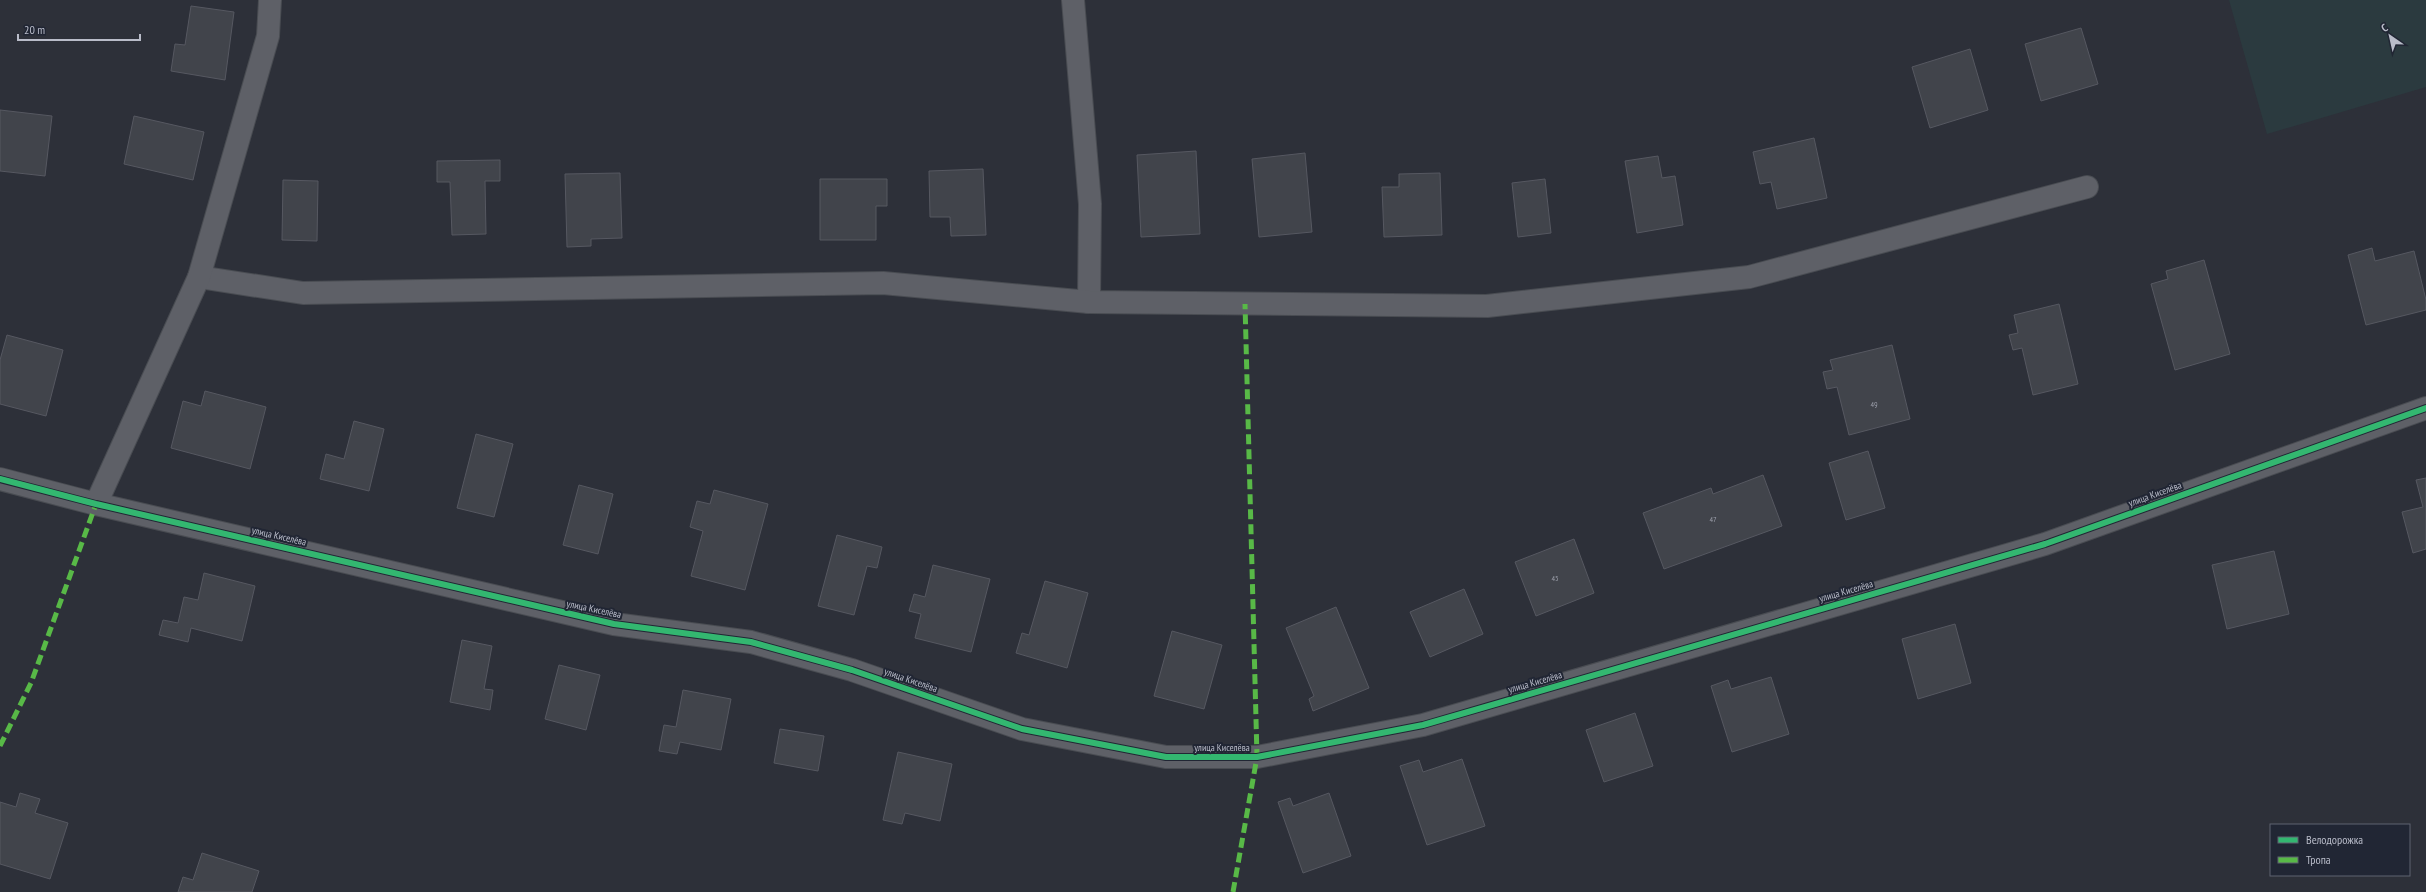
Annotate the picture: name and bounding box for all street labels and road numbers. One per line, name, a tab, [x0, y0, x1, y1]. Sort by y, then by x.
street label: улица Киселёва	[2127, 478, 2183, 510]
street label: улица Киселёва	[250, 523, 308, 549]
street label: улица Киселёва	[1818, 577, 1874, 605]
street label: улица Киселёва	[565, 597, 623, 621]
street label: улица Киселёва	[883, 665, 939, 695]
street label: улица Киселёва	[1507, 668, 1563, 696]
street label: улица Киселёва	[1194, 741, 1250, 754]

